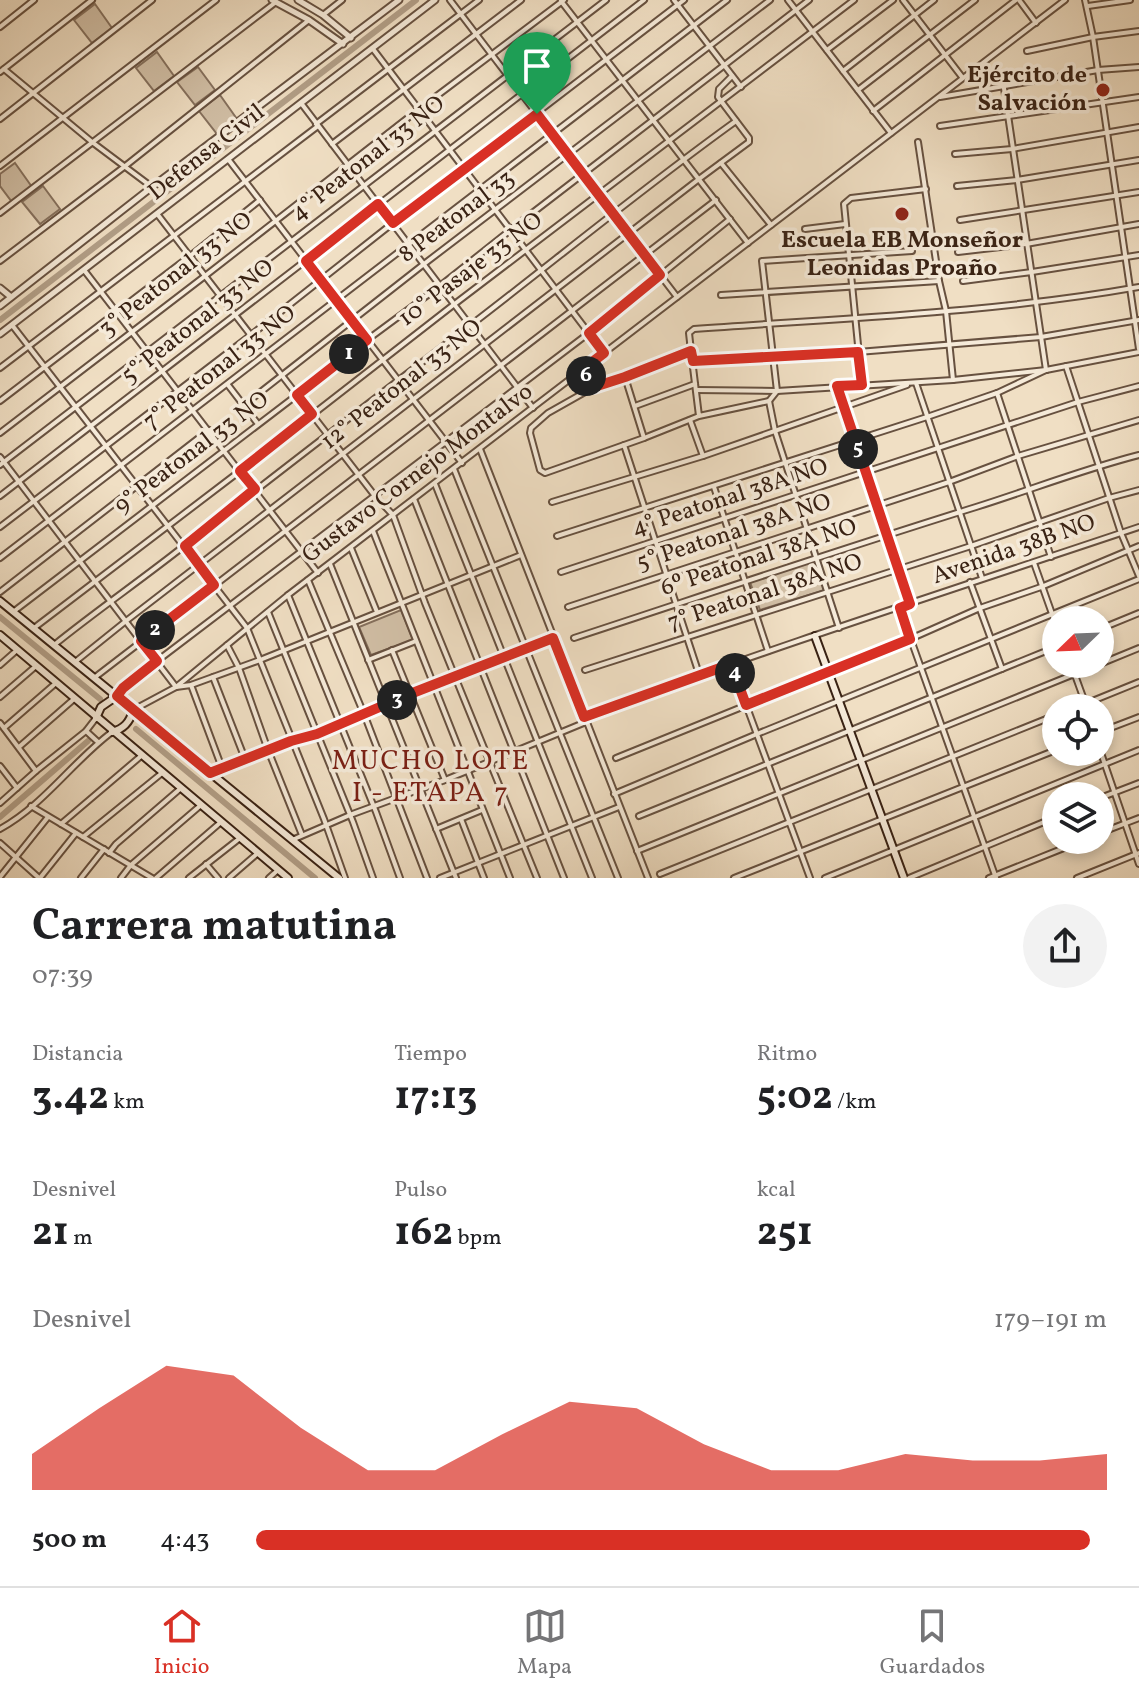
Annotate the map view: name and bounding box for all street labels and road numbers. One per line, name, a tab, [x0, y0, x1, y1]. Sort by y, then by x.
street label: 4° Peatonal 33 NO	[284, 88, 452, 230]
street label: Defensa Civil	[141, 97, 273, 209]
street label: 8 Peatonal 33	[392, 162, 522, 272]
street label: 3° Peatonal 33 NO	[92, 204, 260, 346]
street label: 10° Pasaje 33 NO	[392, 204, 550, 336]
street label: 5° Peatonal 33 NO	[114, 251, 282, 393]
street label: 7° Peatonal 33 NO	[136, 297, 304, 439]
street label: 12° Peatonal 33 NO	[316, 313, 488, 457]
street label: Gustavo Cornejo Montalvo	[295, 376, 541, 572]
street label: 9° Peatonal 33 NO	[107, 383, 277, 523]
street label: 4° Peatonal 38A NO	[627, 450, 833, 546]
street label: 5° Peatonal 38A NO	[632, 486, 836, 580]
street label: Avenida 38B NO	[928, 506, 1100, 594]
street label: 6º Peatonal 38A NO	[657, 510, 861, 606]
street label: 7° Peatonal 38A NO	[663, 545, 867, 641]

